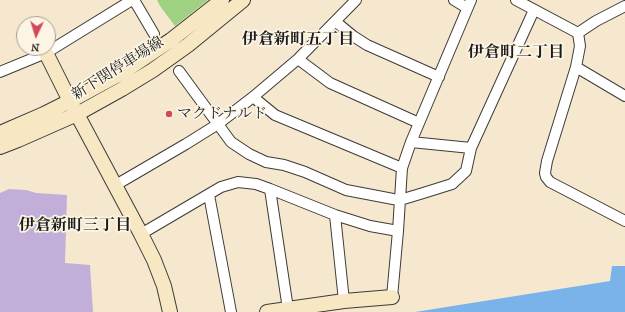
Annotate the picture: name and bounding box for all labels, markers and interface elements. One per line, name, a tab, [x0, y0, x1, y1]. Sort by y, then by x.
north arrow	[16, 16, 56, 56]
district label: 伊倉新町五丁目	[242, 30, 354, 50]
street label: 新下関停車場線	[69, 34, 167, 104]
text: N	[31, 41, 40, 54]
district label: 伊倉町二丁目	[468, 43, 564, 63]
place label: マクドナルド	[177, 105, 267, 123]
marker: マクドナルド	[164, 109, 174, 119]
district label: 伊倉新町三丁目	[19, 216, 131, 236]

